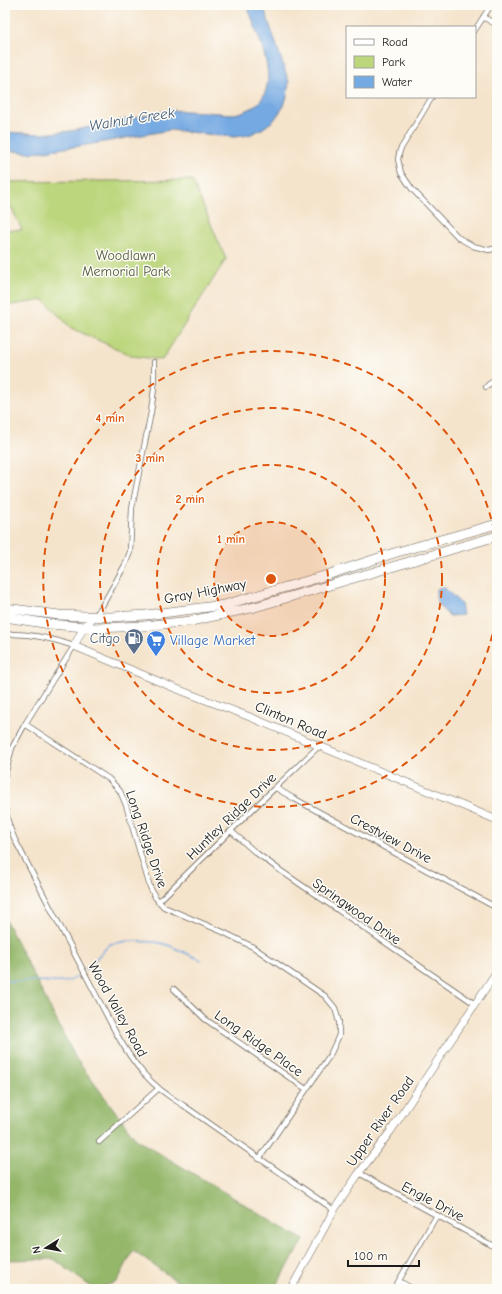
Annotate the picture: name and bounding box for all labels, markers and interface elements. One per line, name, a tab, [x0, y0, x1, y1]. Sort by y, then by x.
legend	[346, 26, 476, 98]
text: Road	[382, 35, 408, 49]
text: Park	[382, 55, 405, 69]
text: Water	[382, 75, 412, 89]
water label: Walnut Creek	[88, 103, 177, 135]
park label: Woodlawn Memorial Park	[82, 247, 170, 280]
text: 4 min	[96, 411, 124, 425]
text: 3 min	[135, 451, 165, 465]
text: 2 min	[175, 492, 205, 506]
text: 1 min	[217, 532, 245, 546]
centre of rings	[264, 572, 278, 586]
street label: Gray Highway	[163, 575, 248, 608]
fuel station icon: Citgo	[123, 627, 145, 655]
supermarket icon: Village Market	[145, 629, 167, 657]
place label: Citgo	[90, 630, 120, 647]
place label: Village Market	[170, 632, 256, 649]
street label: Clinton Road	[252, 698, 329, 743]
street label: Huntley Ridge Drive	[183, 769, 280, 864]
street label: Long Ridge Drive	[122, 788, 171, 890]
street label: Crestview Drive	[347, 810, 434, 867]
street label: Springwood Drive	[309, 875, 404, 948]
street label: Wood Valley Road	[84, 958, 151, 1060]
street label: Long Ridge Place	[211, 1007, 306, 1080]
street label: Upper River Road	[343, 1073, 418, 1170]
street label: Engle Drive	[399, 1178, 467, 1225]
north arrow	[26, 1228, 66, 1268]
scale bar	[348, 1242, 419, 1268]
text: N	[30, 1245, 44, 1255]
text: 100 m	[354, 1249, 387, 1263]

